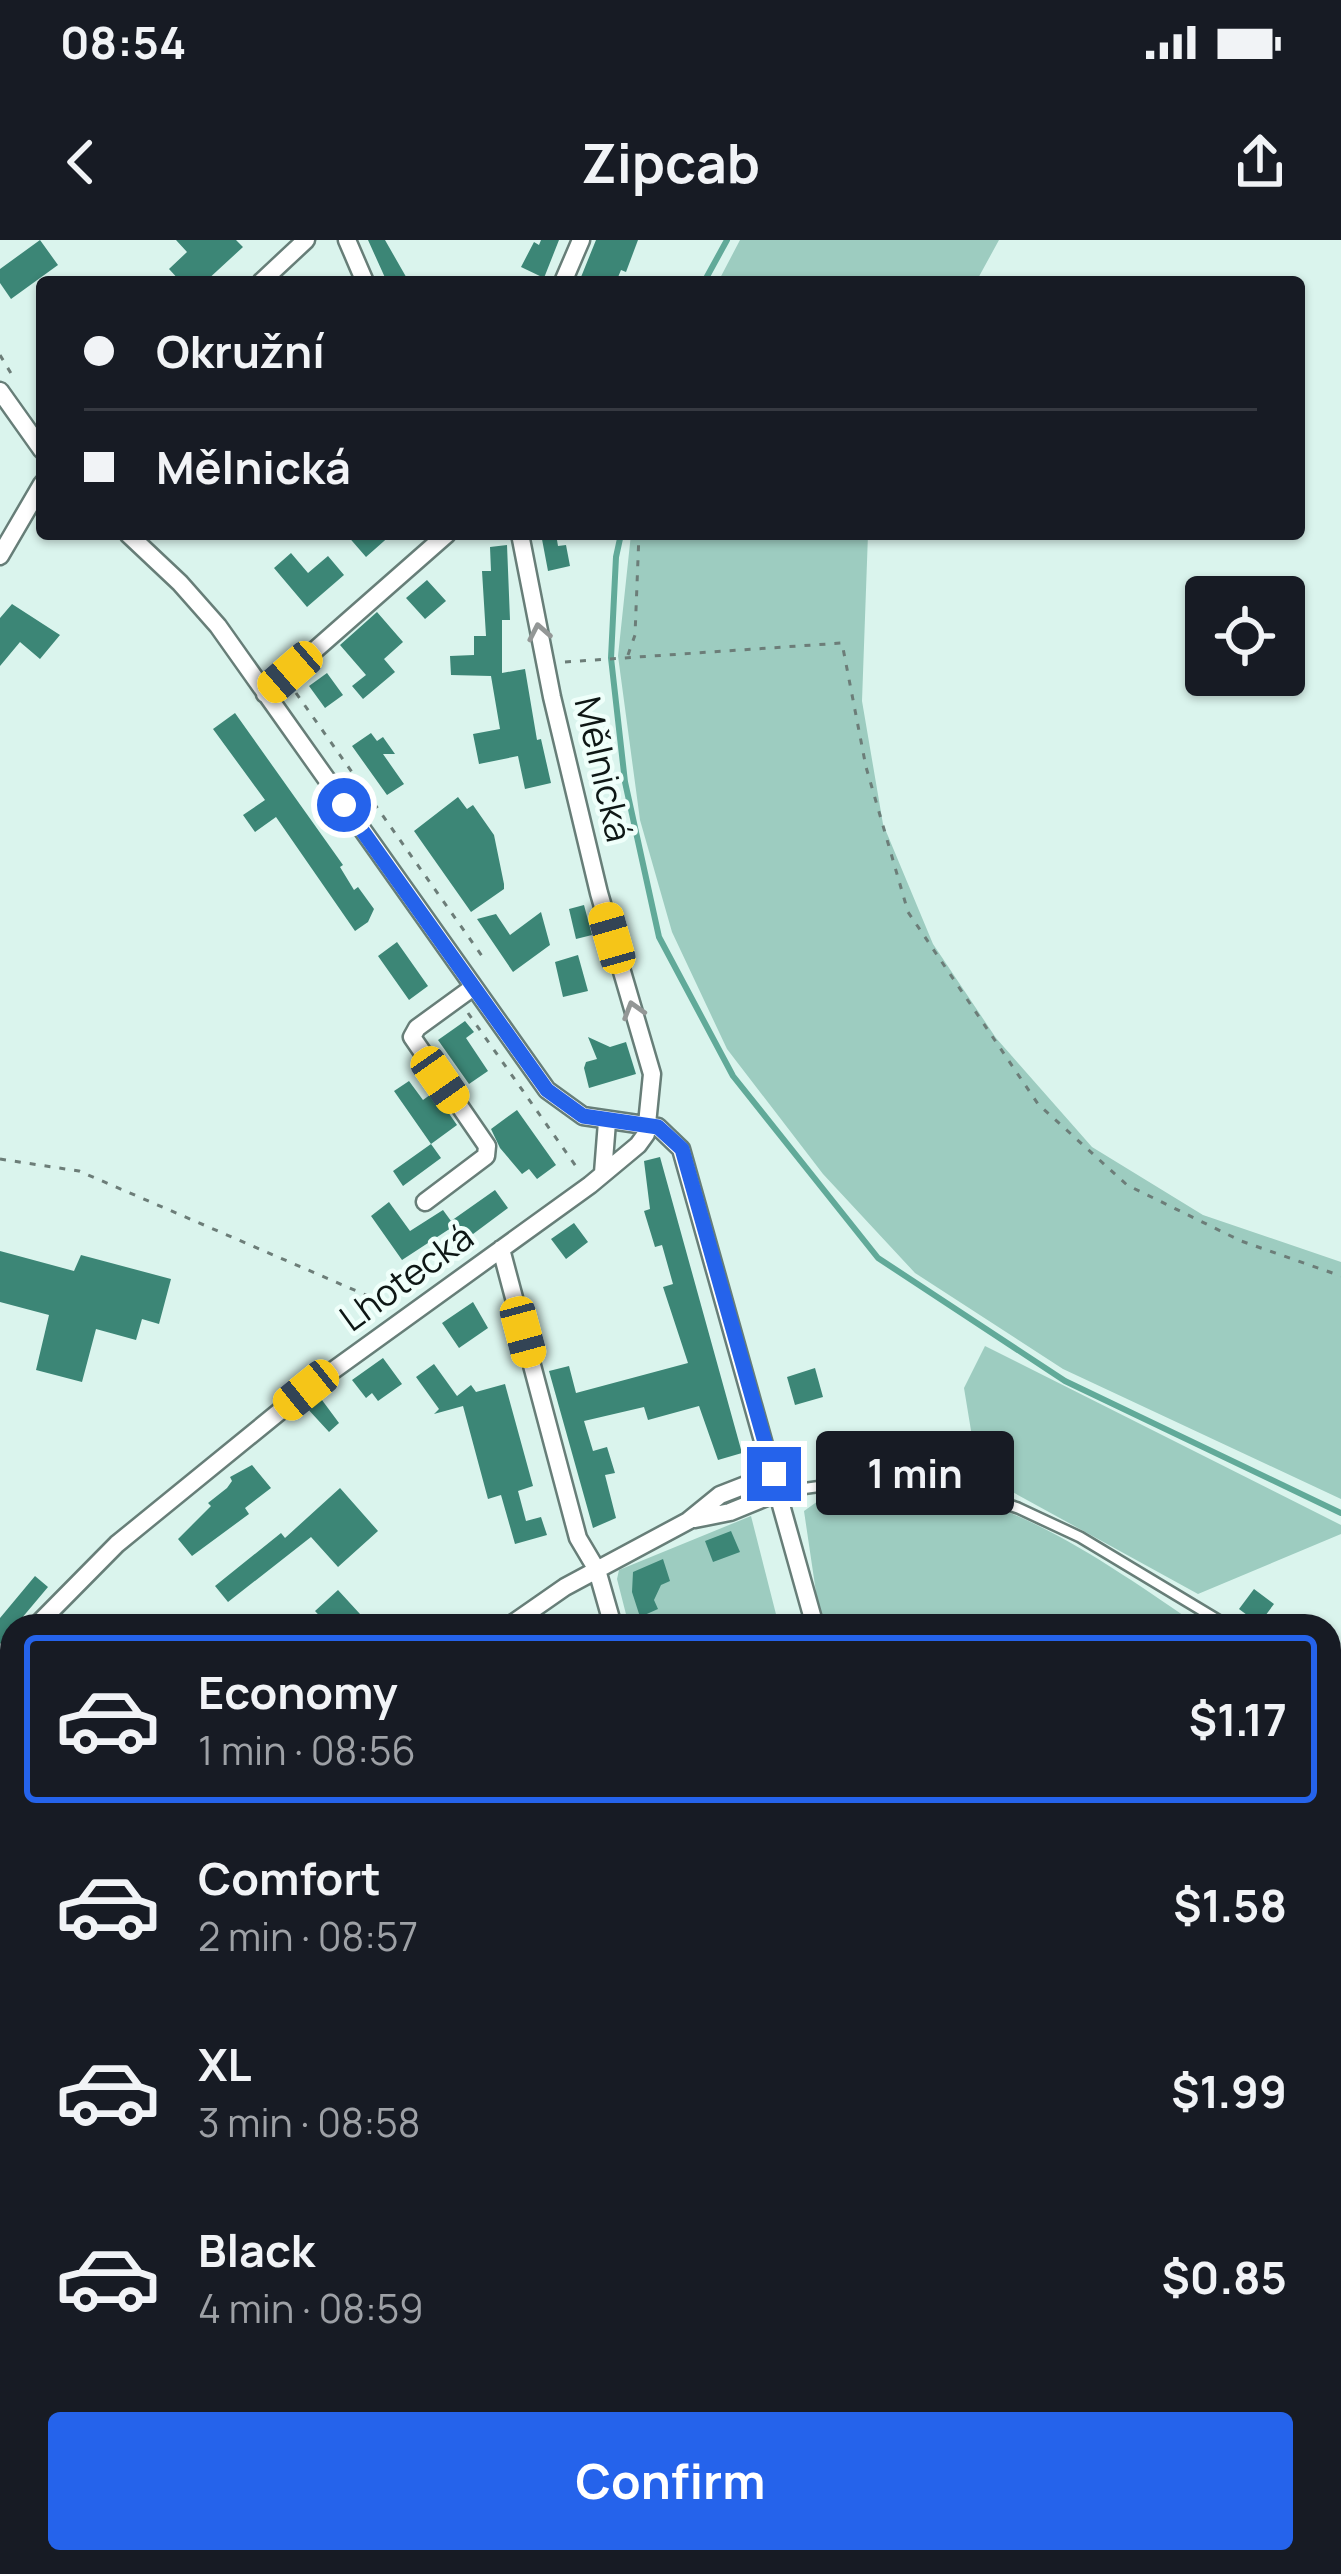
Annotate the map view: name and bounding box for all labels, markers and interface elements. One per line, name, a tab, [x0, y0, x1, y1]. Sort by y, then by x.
text: 08:54	[60, 11, 186, 73]
text: Zipcab	[581, 125, 760, 199]
icon: back	[48, 129, 114, 195]
icon: share	[1227, 129, 1293, 195]
text: Okružní	[156, 320, 325, 382]
text: Mělnická	[156, 436, 351, 498]
map controls	[1185, 576, 1305, 696]
button: locate	[1185, 576, 1305, 696]
one-way arrow	[527, 622, 553, 642]
car	[251, 635, 329, 709]
street label: Mělnická	[564, 692, 644, 846]
route start	[317, 778, 371, 832]
car	[585, 898, 639, 978]
one-way arrow	[622, 1000, 647, 1021]
car	[405, 1040, 475, 1120]
street label: Lhotecká	[329, 1212, 483, 1342]
car	[496, 1293, 550, 1371]
car	[267, 1353, 345, 1427]
callout: 1 min	[816, 1432, 1014, 1516]
text: 1 min	[867, 1446, 963, 1500]
route end	[747, 1447, 801, 1501]
text: Economy	[198, 1661, 398, 1723]
icon: car	[54, 1665, 162, 1773]
text: $1.17	[1189, 1688, 1287, 1750]
text: 1 min · 08:56	[198, 1723, 416, 1777]
text: Comfort	[198, 1847, 381, 1909]
icon: car	[54, 1851, 162, 1959]
text: $1.58	[1173, 1874, 1287, 1936]
text: 2 min · 08:57	[198, 1909, 418, 1963]
text: XL	[198, 2033, 252, 2095]
icon: car	[54, 2037, 162, 2145]
text: $1.99	[1171, 2060, 1287, 2122]
text: 3 min · 08:58	[198, 2095, 420, 2149]
text: Black	[198, 2219, 315, 2281]
icon: car	[54, 2223, 162, 2331]
text: $0.85	[1162, 2246, 1287, 2308]
text: 4 min · 08:59	[198, 2281, 423, 2335]
button: Confirm	[48, 2412, 1293, 2550]

